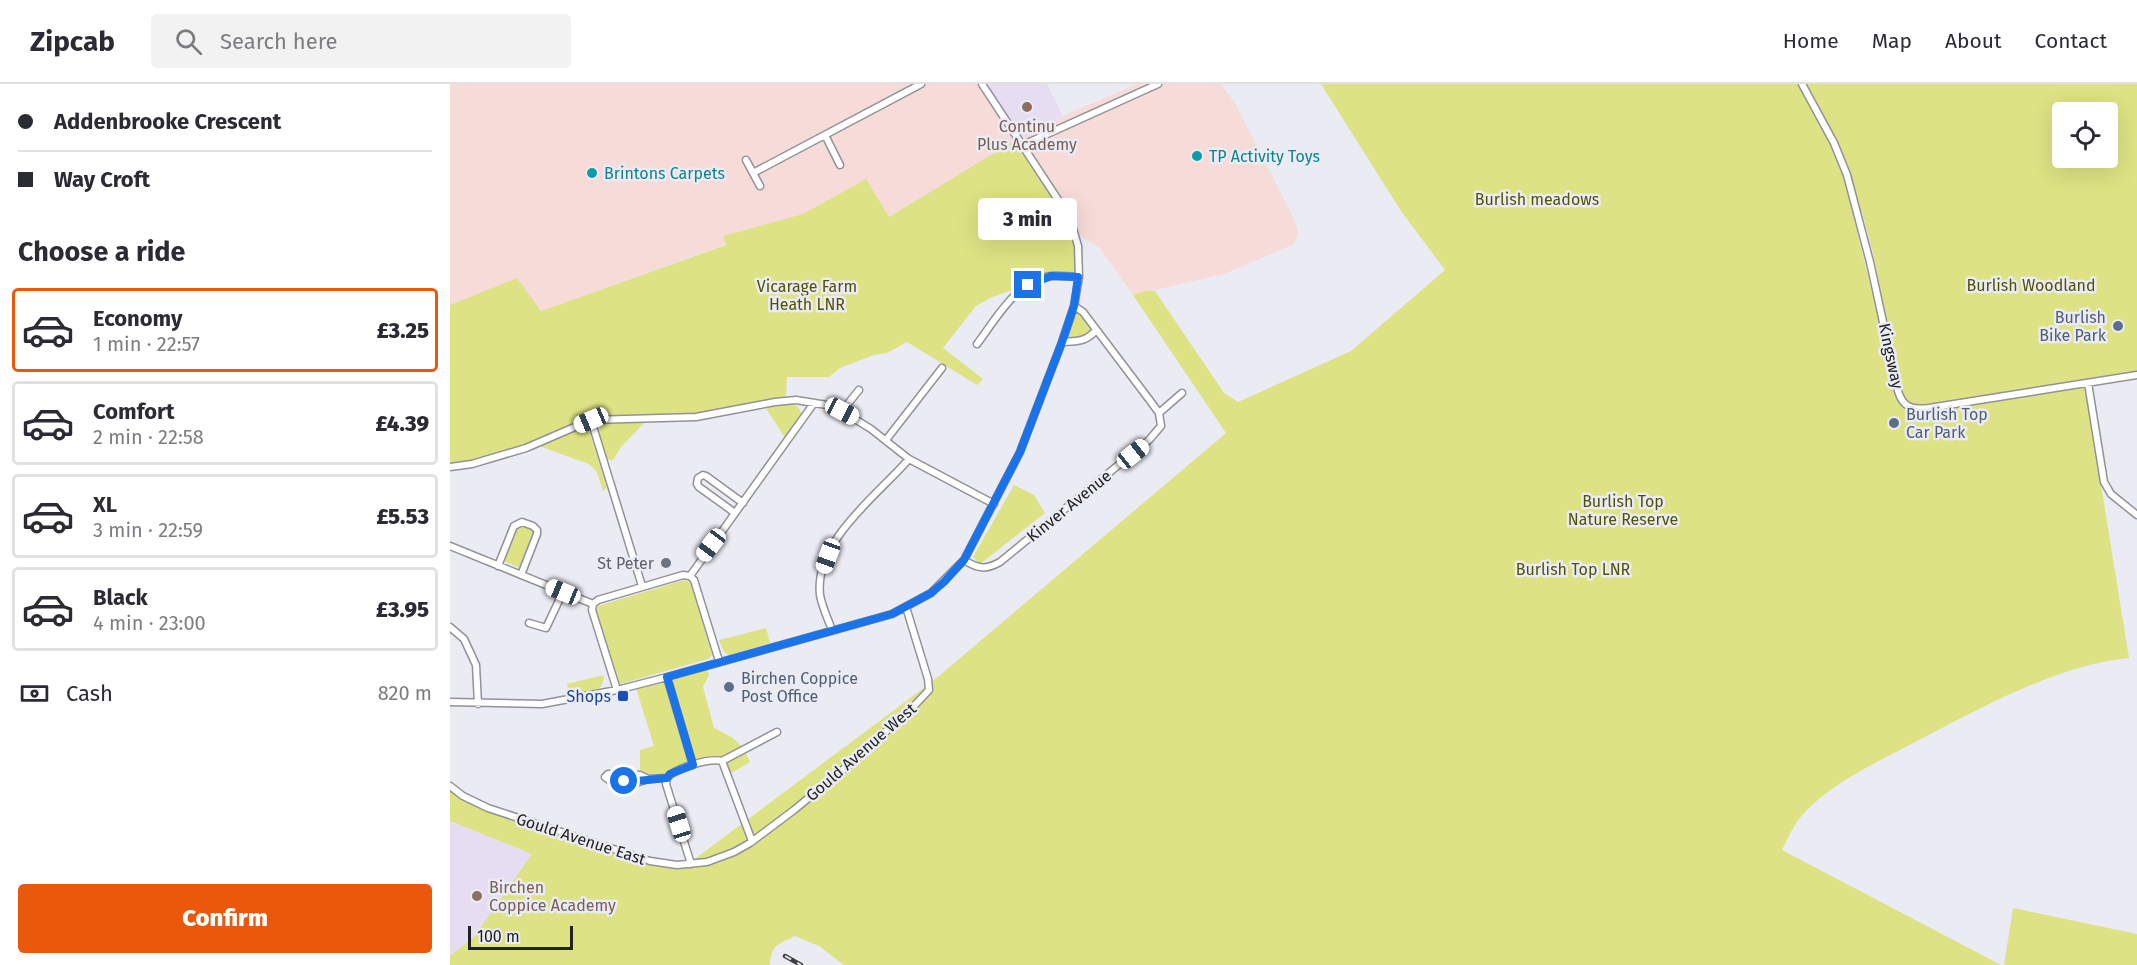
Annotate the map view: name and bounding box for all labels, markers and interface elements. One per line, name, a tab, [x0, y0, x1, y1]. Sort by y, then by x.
search box	[151, 14, 571, 68]
text: Zipcab	[30, 25, 115, 58]
icon: search	[172, 25, 205, 58]
text: Search here	[220, 28, 338, 55]
text: Home	[1783, 28, 1839, 54]
text: Map	[1872, 28, 1912, 54]
text: About	[1945, 28, 2002, 54]
text: Contact	[2035, 28, 2107, 54]
marker: Continu Plus Academy	[1020, 100, 1034, 114]
map controls	[2052, 102, 2118, 168]
button: locate	[2052, 102, 2118, 168]
text: Addenbrooke Crescent	[54, 108, 281, 135]
place label: Continu Plus Academy	[977, 117, 1077, 154]
place label: TP Activity Toys	[1209, 147, 1320, 166]
marker: TP Activity Toys	[1190, 149, 1204, 163]
place label: Brintons Carpets	[604, 164, 725, 183]
text: Way Croft	[54, 166, 150, 193]
marker: Brintons Carpets	[585, 166, 599, 180]
park label: Burlish meadows	[1475, 190, 1599, 209]
callout: 3 min	[978, 198, 1078, 240]
text: 3 min	[1003, 207, 1052, 231]
text: Choose a ride	[18, 236, 185, 268]
route end	[1014, 271, 1041, 298]
park label: Burlish Woodland	[1966, 276, 2096, 295]
park label: Vicarage Farm Heath LNR	[757, 277, 857, 314]
icon: car	[21, 303, 75, 357]
text: Economy	[93, 305, 182, 332]
place label: Burlish Bike Park	[2039, 308, 2107, 345]
text: £3.25	[377, 317, 429, 344]
marker: Burlish Bike Park	[2111, 319, 2125, 333]
street label: Kingsway	[1875, 322, 1907, 391]
text: 1 min · 22:57	[93, 332, 200, 356]
car	[822, 395, 862, 427]
icon: car	[21, 396, 75, 450]
text: Comfort	[93, 398, 174, 425]
car	[571, 405, 611, 435]
place label: Burlish Top Car Park	[1906, 405, 1988, 442]
text: £4.39	[375, 410, 429, 437]
marker: Burlish Top Car Park	[1887, 416, 1901, 430]
text: 2 min · 22:58	[93, 425, 204, 449]
car	[1113, 436, 1153, 472]
street label: Kinver Avenue	[1023, 466, 1115, 546]
icon: car	[21, 489, 75, 543]
text: XL	[93, 491, 117, 518]
park label: Burlish Top Nature Reserve	[1568, 492, 1678, 529]
text: £5.53	[376, 503, 429, 530]
text: 3 min · 22:59	[93, 518, 203, 542]
car	[693, 525, 729, 565]
car	[813, 536, 843, 576]
place label: St Peter	[597, 554, 655, 573]
marker: St Peter	[659, 556, 673, 570]
park label: Burlish Top LNR	[1516, 560, 1631, 579]
car	[543, 577, 583, 607]
icon: car	[21, 582, 75, 636]
text: Black	[93, 584, 148, 611]
text: £3.95	[376, 596, 429, 623]
text: 4 min · 23:00	[93, 611, 206, 635]
place label: Birchen Coppice Post Office	[741, 669, 858, 706]
icon: cash	[18, 677, 51, 710]
text: Cash	[66, 680, 113, 707]
marker: Birchen Coppice Post Office	[722, 680, 736, 694]
text: 820 m	[378, 681, 432, 705]
place label: Shops	[567, 687, 611, 706]
marker: Shops	[616, 689, 630, 703]
street label: Gould Avenue West	[802, 699, 920, 805]
route start	[610, 767, 637, 794]
car	[665, 804, 693, 844]
street label: Gould Avenue East	[514, 809, 648, 869]
place label: Birchen Coppice Academy	[489, 878, 616, 915]
button: Confirm	[18, 884, 432, 953]
marker: Birchen Coppice Academy	[470, 889, 484, 903]
scale bar	[468, 923, 573, 950]
text: 100 m	[477, 927, 520, 946]

